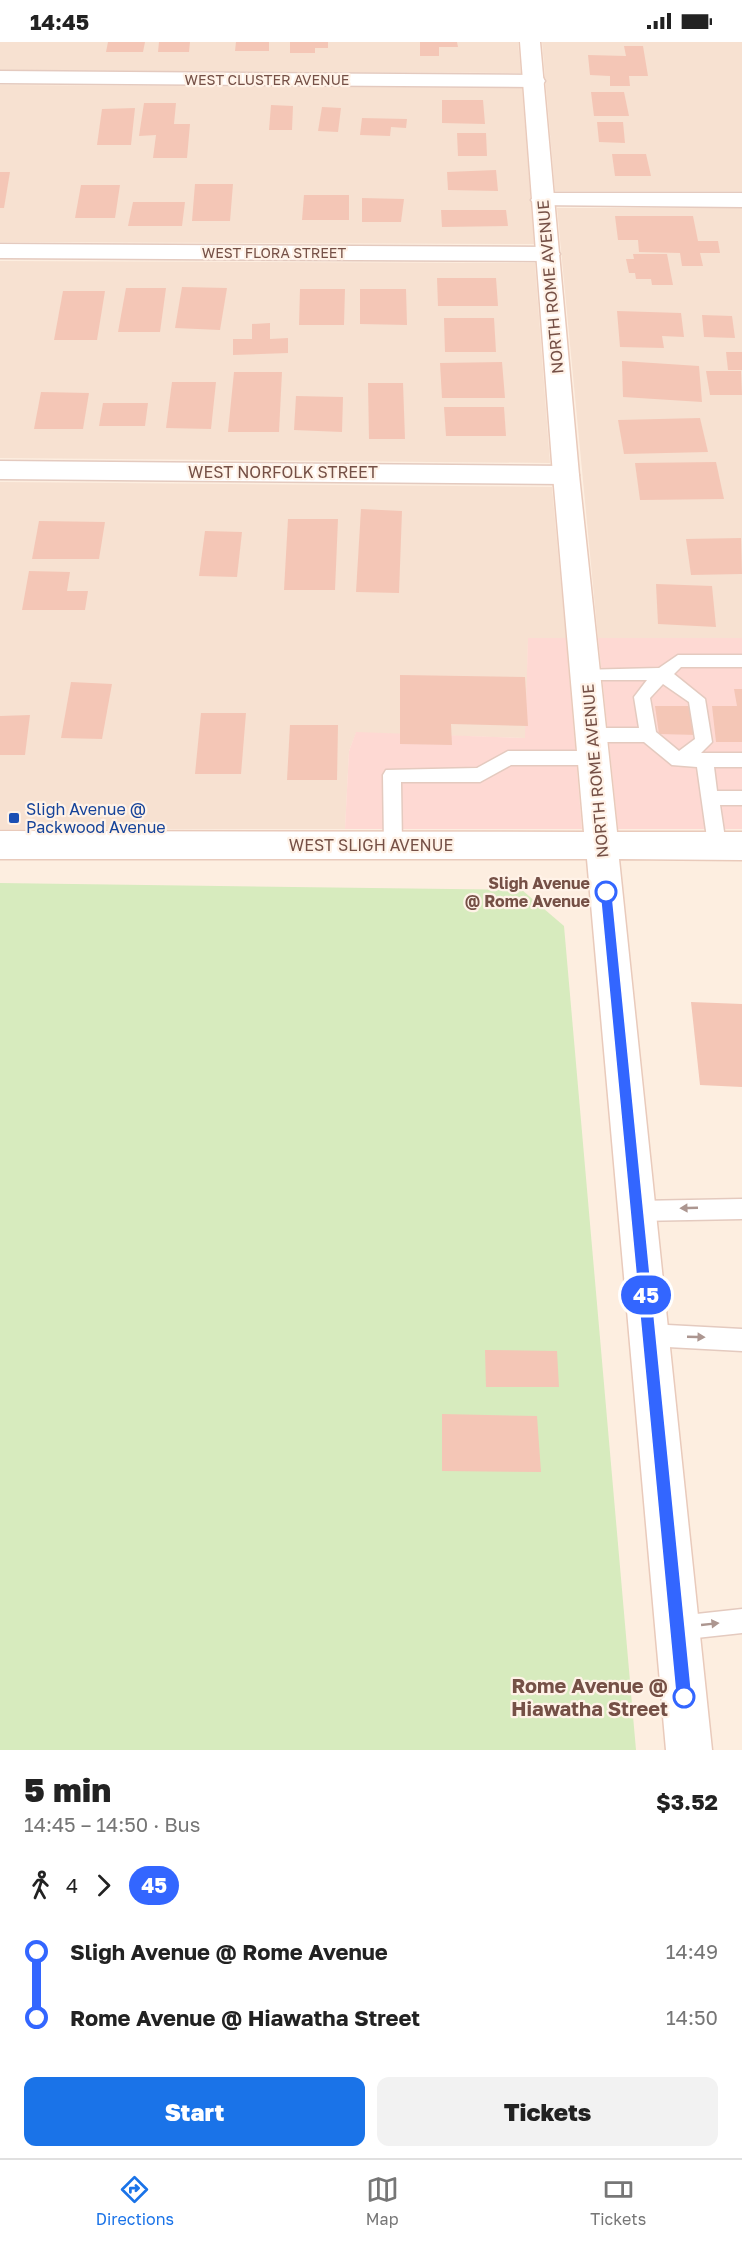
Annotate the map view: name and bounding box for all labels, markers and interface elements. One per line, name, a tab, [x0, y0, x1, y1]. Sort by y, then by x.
text: 14:45	[30, 8, 89, 35]
street label: WEST CLUSTER AVENUE	[185, 71, 349, 88]
street label: NORTH ROME AVENUE	[532, 199, 568, 375]
street label: WEST FLORA STREET	[202, 244, 347, 261]
street label: WEST NORFOLK STREET	[188, 462, 378, 482]
street label: NORTH ROME AVENUE	[577, 683, 613, 859]
place label: Sligh Avenue @ Packwood Avenue	[26, 799, 166, 837]
marker: Sligh Avenue @ Packwood Avenue	[7, 811, 21, 825]
street label: WEST SLIGH AVENUE	[289, 835, 453, 855]
place label: Sligh Avenue @ Rome Avenue	[465, 873, 590, 911]
marker: Sligh Avenue @ Rome Avenue	[595, 881, 617, 903]
one-way arrow	[680, 1204, 699, 1213]
line badge: 45	[619, 1276, 673, 1314]
text: 45	[633, 1282, 659, 1308]
one-way arrow	[686, 1332, 705, 1342]
one-way arrow	[700, 1619, 719, 1629]
place label: Rome Avenue @ Hiawatha Street	[511, 1673, 668, 1720]
marker: Rome Avenue @ Hiawatha Street	[673, 1686, 695, 1708]
text: 5 min	[24, 1770, 111, 1809]
text: $3.52	[656, 1788, 718, 1815]
text: 14:45 – 14:50 · Bus	[24, 1812, 200, 1836]
icon: walk	[24, 1869, 57, 1902]
icon: forward	[87, 1869, 120, 1902]
text: 45	[141, 1872, 167, 1898]
text: 4	[66, 1873, 78, 1897]
text: Sligh Avenue @ Rome Avenue	[70, 1938, 388, 1965]
text: 14:49	[666, 1939, 718, 1963]
text: Rome Avenue @ Hiawatha Street	[70, 2004, 420, 2031]
text: 14:50	[666, 2005, 718, 2029]
button: Start	[24, 2077, 365, 2146]
button: Tickets	[377, 2077, 718, 2146]
tab: Directions	[96, 2173, 174, 2229]
tab: Map	[366, 2173, 399, 2229]
tab: Tickets	[590, 2173, 646, 2229]

